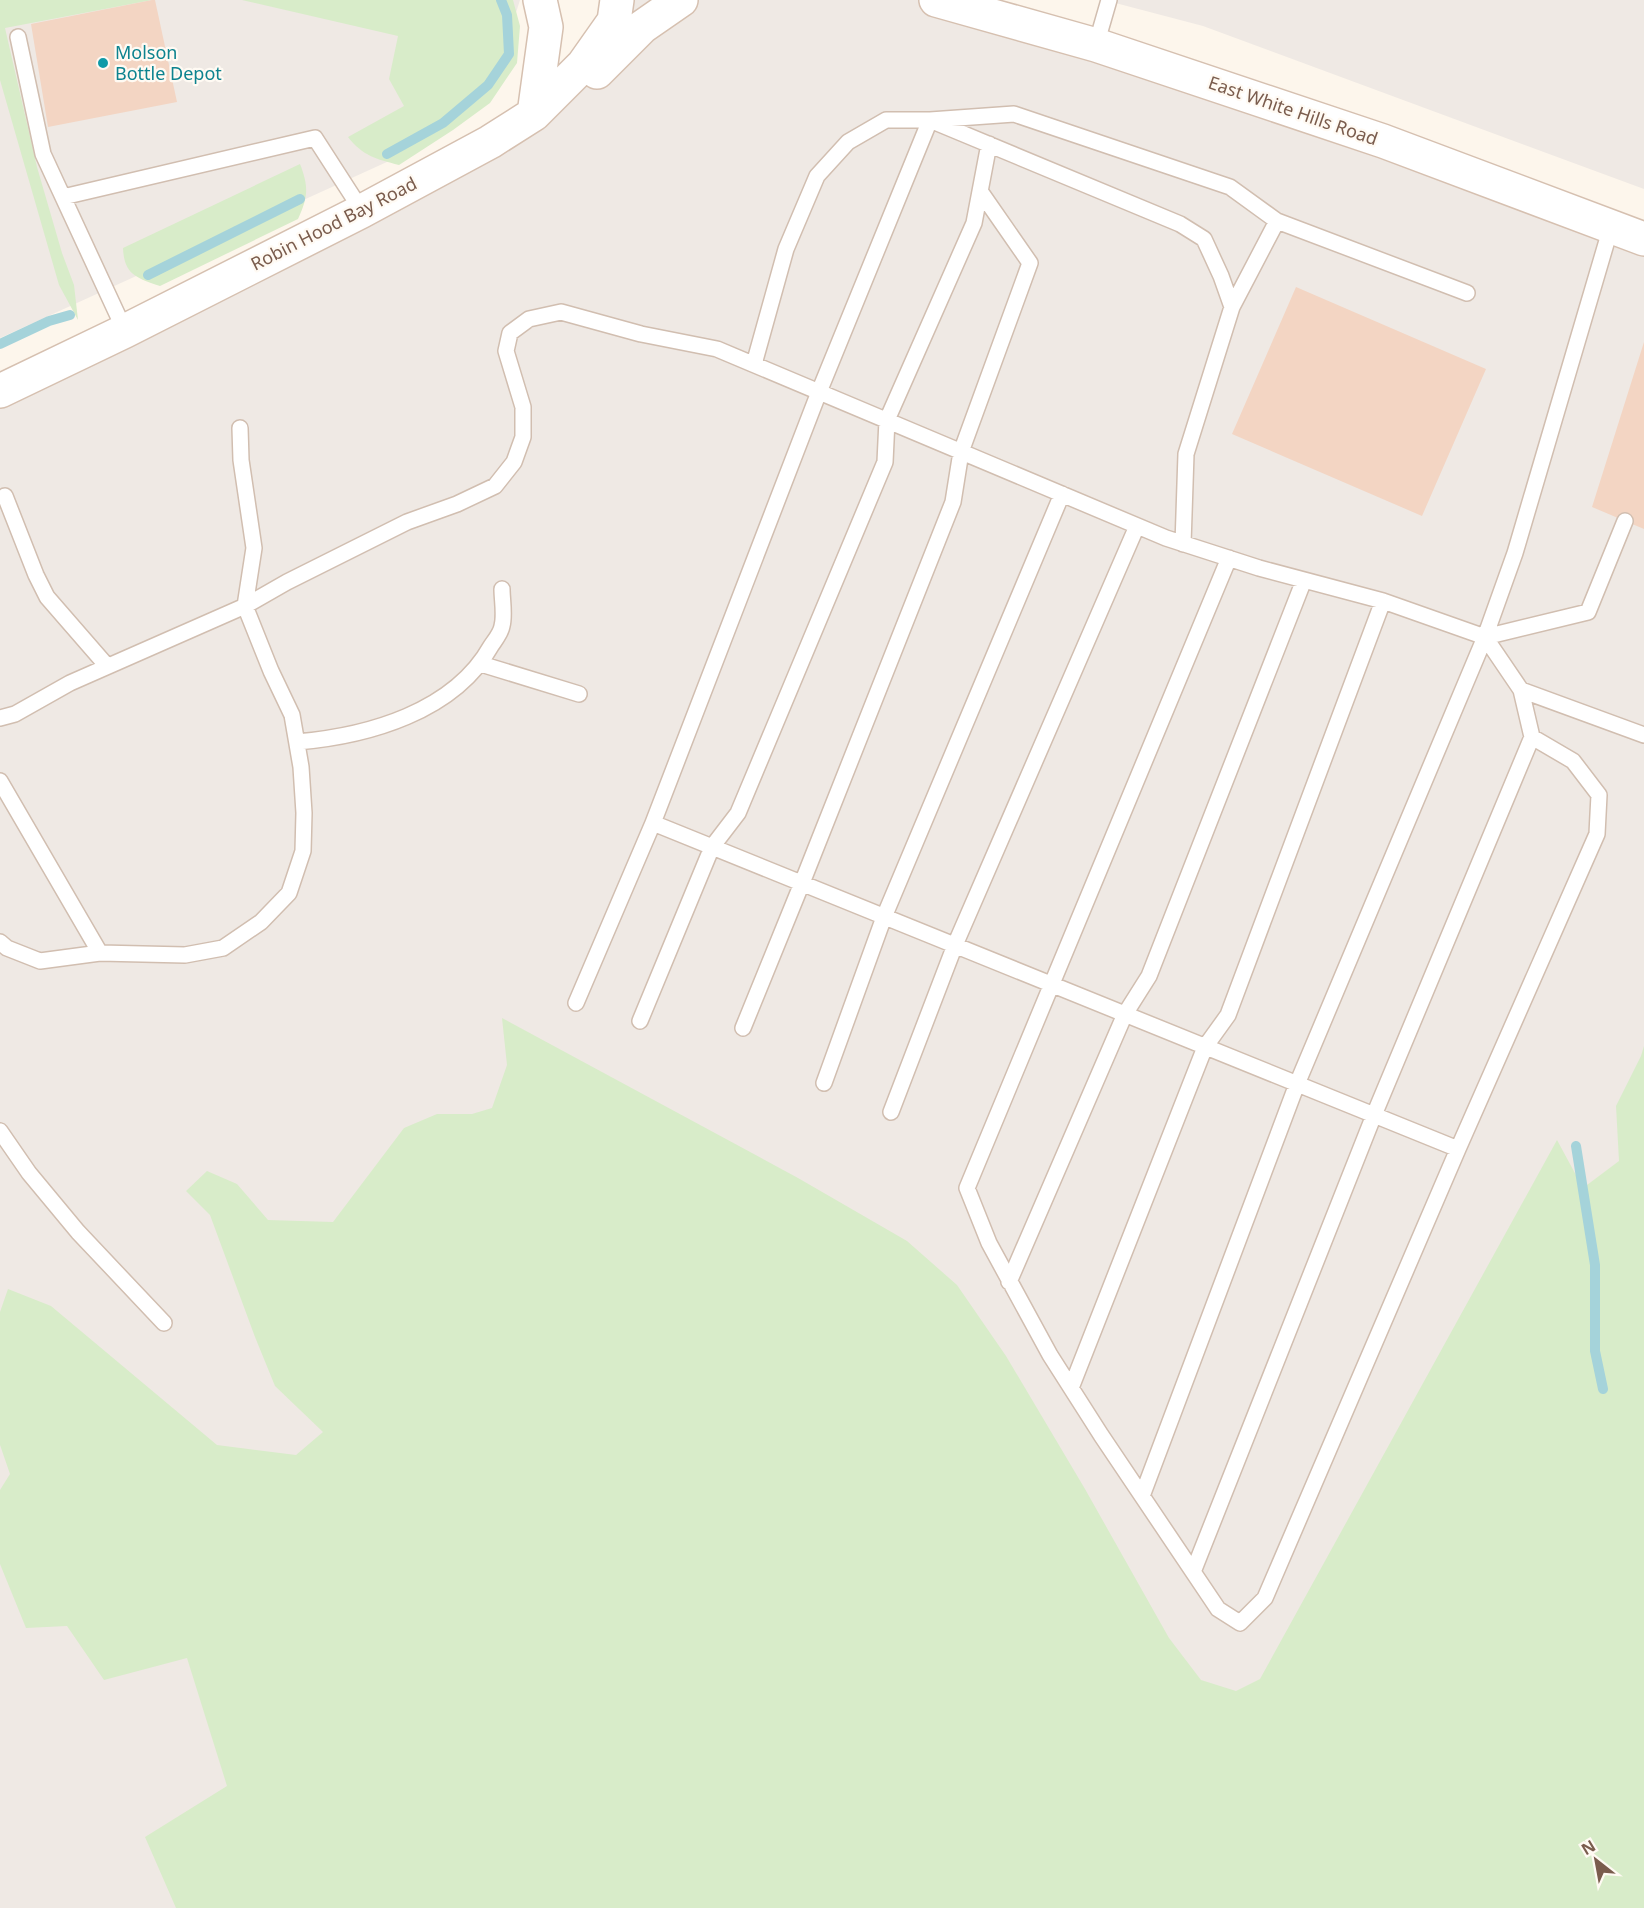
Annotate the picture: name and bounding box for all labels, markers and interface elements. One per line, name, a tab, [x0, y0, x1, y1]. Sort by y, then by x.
place label: Molson Bottle Depot	[115, 40, 222, 85]
marker: Molson Bottle Depot	[96, 56, 110, 70]
street label: East White Hills Road	[1205, 70, 1381, 150]
street label: Robin Hood Bay Road	[246, 171, 421, 275]
north arrow	[1566, 1830, 1626, 1890]
text: N	[1577, 1834, 1600, 1860]

